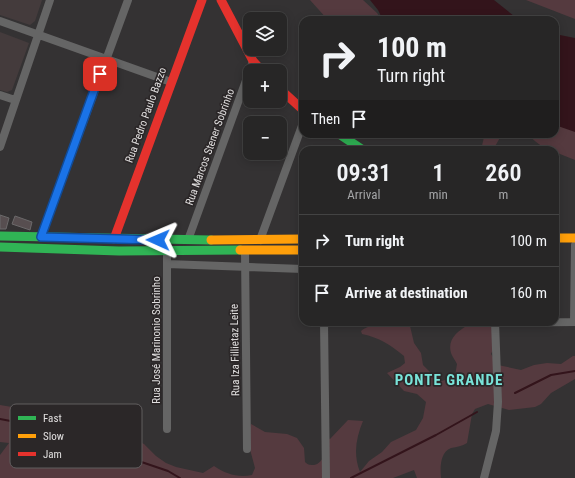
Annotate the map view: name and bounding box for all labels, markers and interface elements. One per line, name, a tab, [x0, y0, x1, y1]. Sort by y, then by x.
map controls	[243, 12, 287, 160]
button: layers	[243, 12, 287, 56]
text: 100 m	[377, 31, 447, 64]
icon: right	[311, 32, 363, 84]
pin	[83, 57, 117, 91]
icon: arrive	[89, 63, 111, 85]
button: +	[243, 64, 287, 108]
street label: Rua Pedro Paulo Bazzo	[123, 65, 169, 164]
text: Turn right	[377, 65, 445, 86]
street label: Rua Marcos Stener Sobrinho	[183, 87, 237, 207]
icon: arrive	[348, 108, 370, 130]
text: Then	[311, 110, 340, 128]
button: −	[243, 116, 287, 160]
text: 09:31	[337, 159, 391, 187]
text: 1	[432, 159, 444, 187]
text: 260	[485, 159, 521, 187]
text: Arrival	[347, 187, 380, 202]
text: min	[429, 187, 448, 202]
text: m	[498, 187, 508, 202]
position arrow	[137, 219, 179, 261]
icon: right	[311, 230, 333, 252]
text: Turn right	[345, 232, 404, 250]
text: 100 m	[510, 232, 547, 250]
street label: Rua José Marinonio Sobrinho	[150, 276, 163, 404]
icon: arrive	[311, 282, 333, 304]
text: Arrive at destination	[345, 284, 468, 302]
text: 160 m	[510, 284, 547, 302]
street label: Rua Iza Fillietaz Leite	[228, 304, 242, 396]
district label: PONTE GRANDE	[395, 371, 503, 389]
legend	[10, 404, 142, 468]
text: Fast	[43, 412, 62, 425]
text: Slow	[43, 430, 64, 443]
text: Jam	[43, 448, 62, 461]

